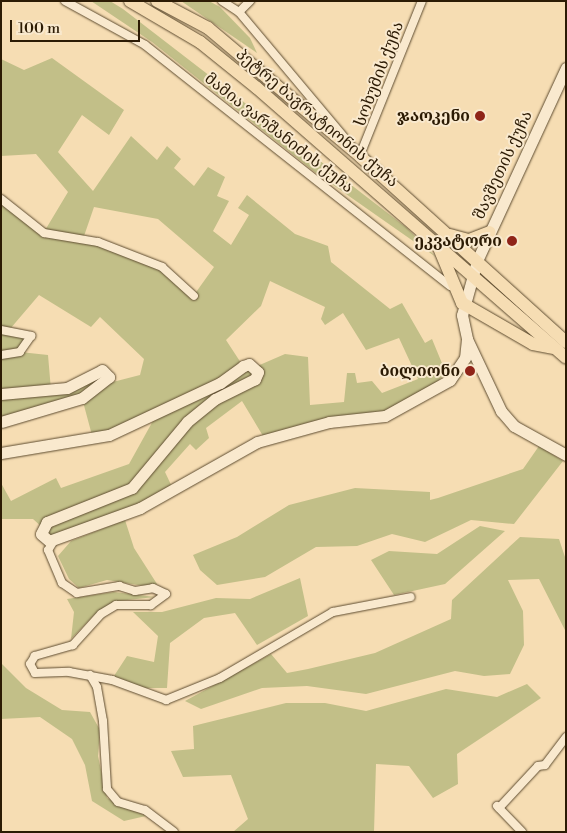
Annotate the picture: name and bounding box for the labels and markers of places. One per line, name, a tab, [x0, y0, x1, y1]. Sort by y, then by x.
place label: ჯაოკენი	[397, 106, 470, 126]
marker: ჯაოკენი	[474, 110, 486, 122]
place label: ეკვატორი	[415, 231, 502, 251]
marker: ეკვატორი	[506, 235, 518, 247]
place label: ბილიონი	[380, 361, 460, 381]
marker: ბილიონი	[464, 365, 476, 377]

